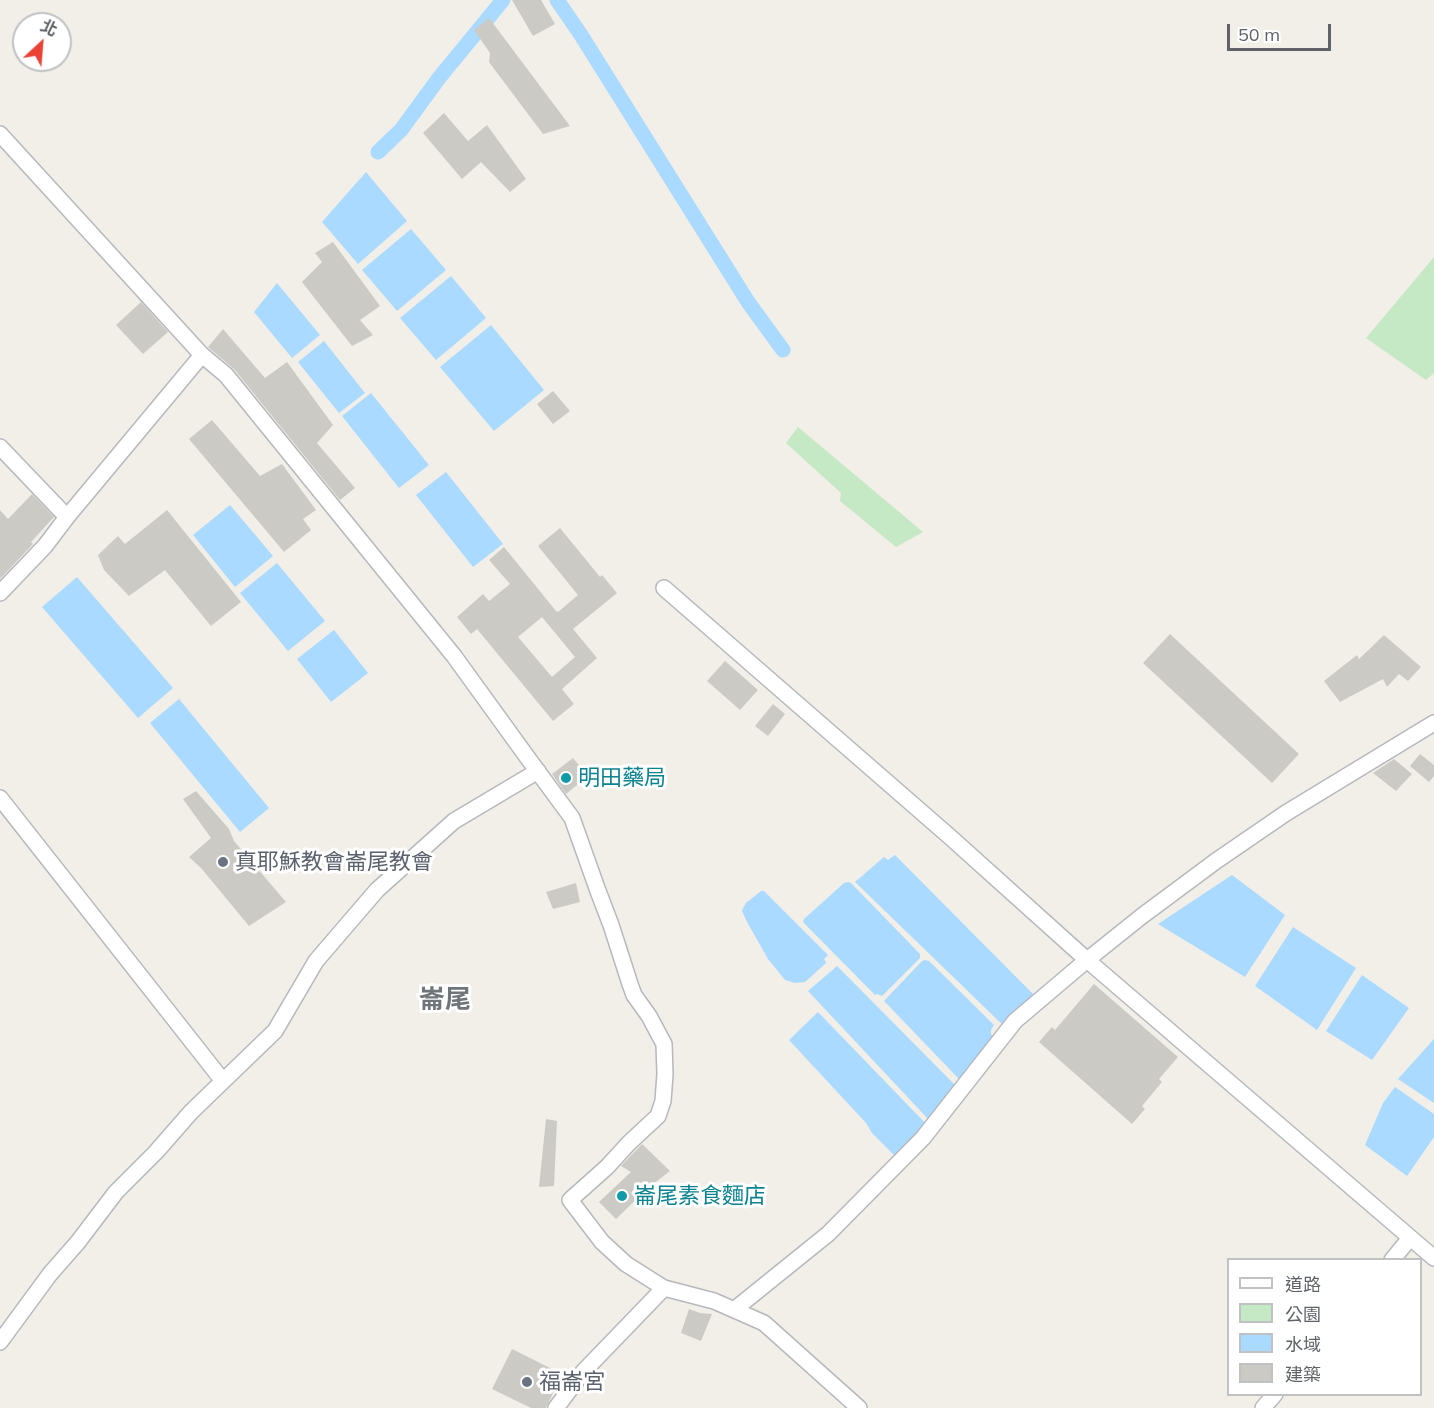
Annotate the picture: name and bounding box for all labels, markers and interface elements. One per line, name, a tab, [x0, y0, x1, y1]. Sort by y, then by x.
north arrow	[12, 12, 72, 72]
scale bar	[1230, 12, 1334, 50]
text: 北	[37, 15, 61, 40]
text: 50 m	[1238, 23, 1280, 46]
place label: 明田藥局	[578, 765, 666, 791]
marker: 明田藥局	[559, 771, 573, 785]
place label: 真耶穌教會崙尾教會	[235, 849, 433, 875]
marker: 真耶穌教會崙尾教會	[216, 855, 230, 869]
district label: 崙尾	[419, 984, 471, 1016]
place label: 崙尾素食麵店	[634, 1183, 766, 1209]
marker: 崙尾素食麵店	[615, 1189, 629, 1203]
legend	[1227, 1258, 1422, 1396]
text: 道路	[1285, 1273, 1321, 1296]
text: 公園	[1285, 1303, 1321, 1326]
text: 水域	[1285, 1333, 1321, 1356]
text: 建築	[1285, 1363, 1321, 1386]
place label: 福崙宮	[539, 1369, 605, 1395]
marker: 福崙宮	[520, 1375, 534, 1389]

